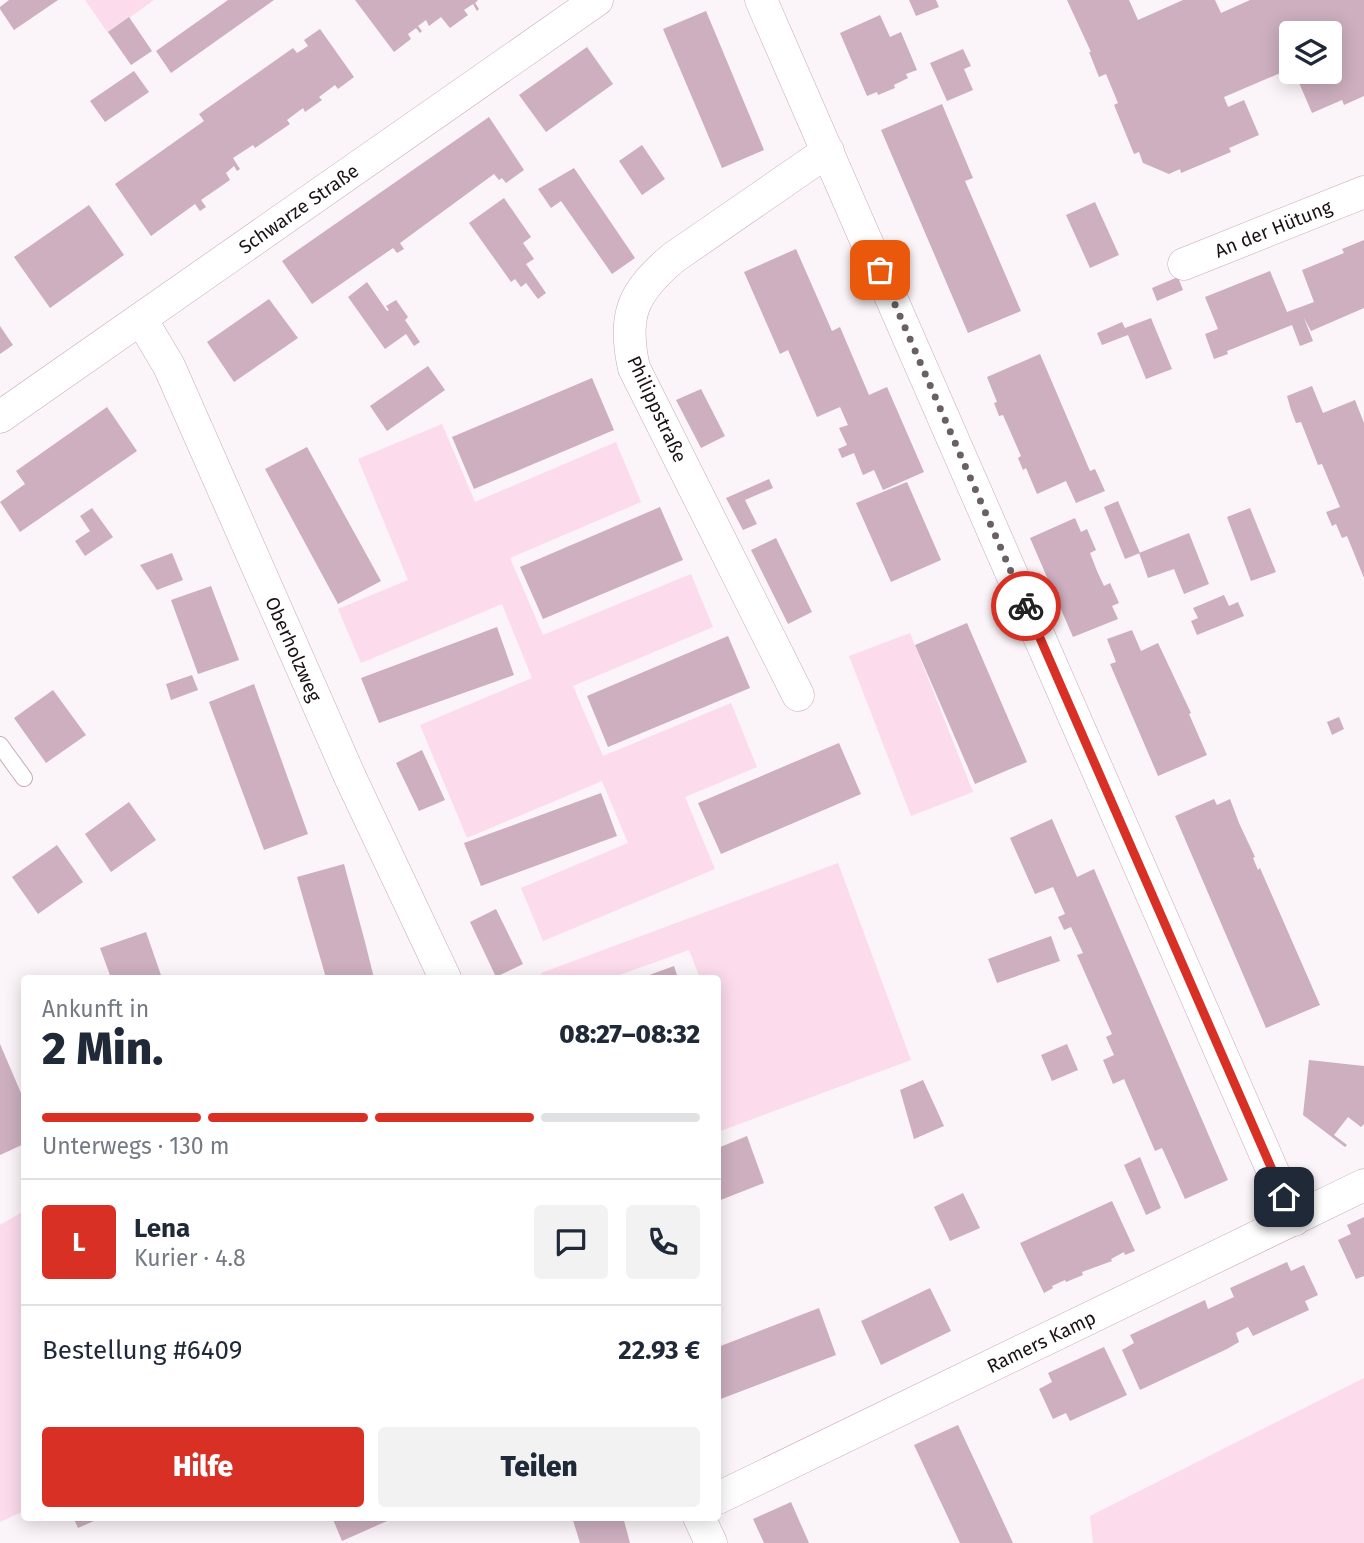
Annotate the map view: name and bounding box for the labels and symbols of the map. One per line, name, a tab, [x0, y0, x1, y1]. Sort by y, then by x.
street label: Schwarze Straße	[234, 159, 363, 258]
street label: An der Hütung	[1211, 195, 1335, 262]
pin	[850, 240, 910, 300]
street label: Philippstraße	[622, 352, 692, 466]
courier	[991, 571, 1061, 641]
street label: Oberholzweg	[261, 593, 327, 705]
pin	[1254, 1167, 1314, 1227]
street label: Ramers Kamp	[983, 1305, 1099, 1378]

